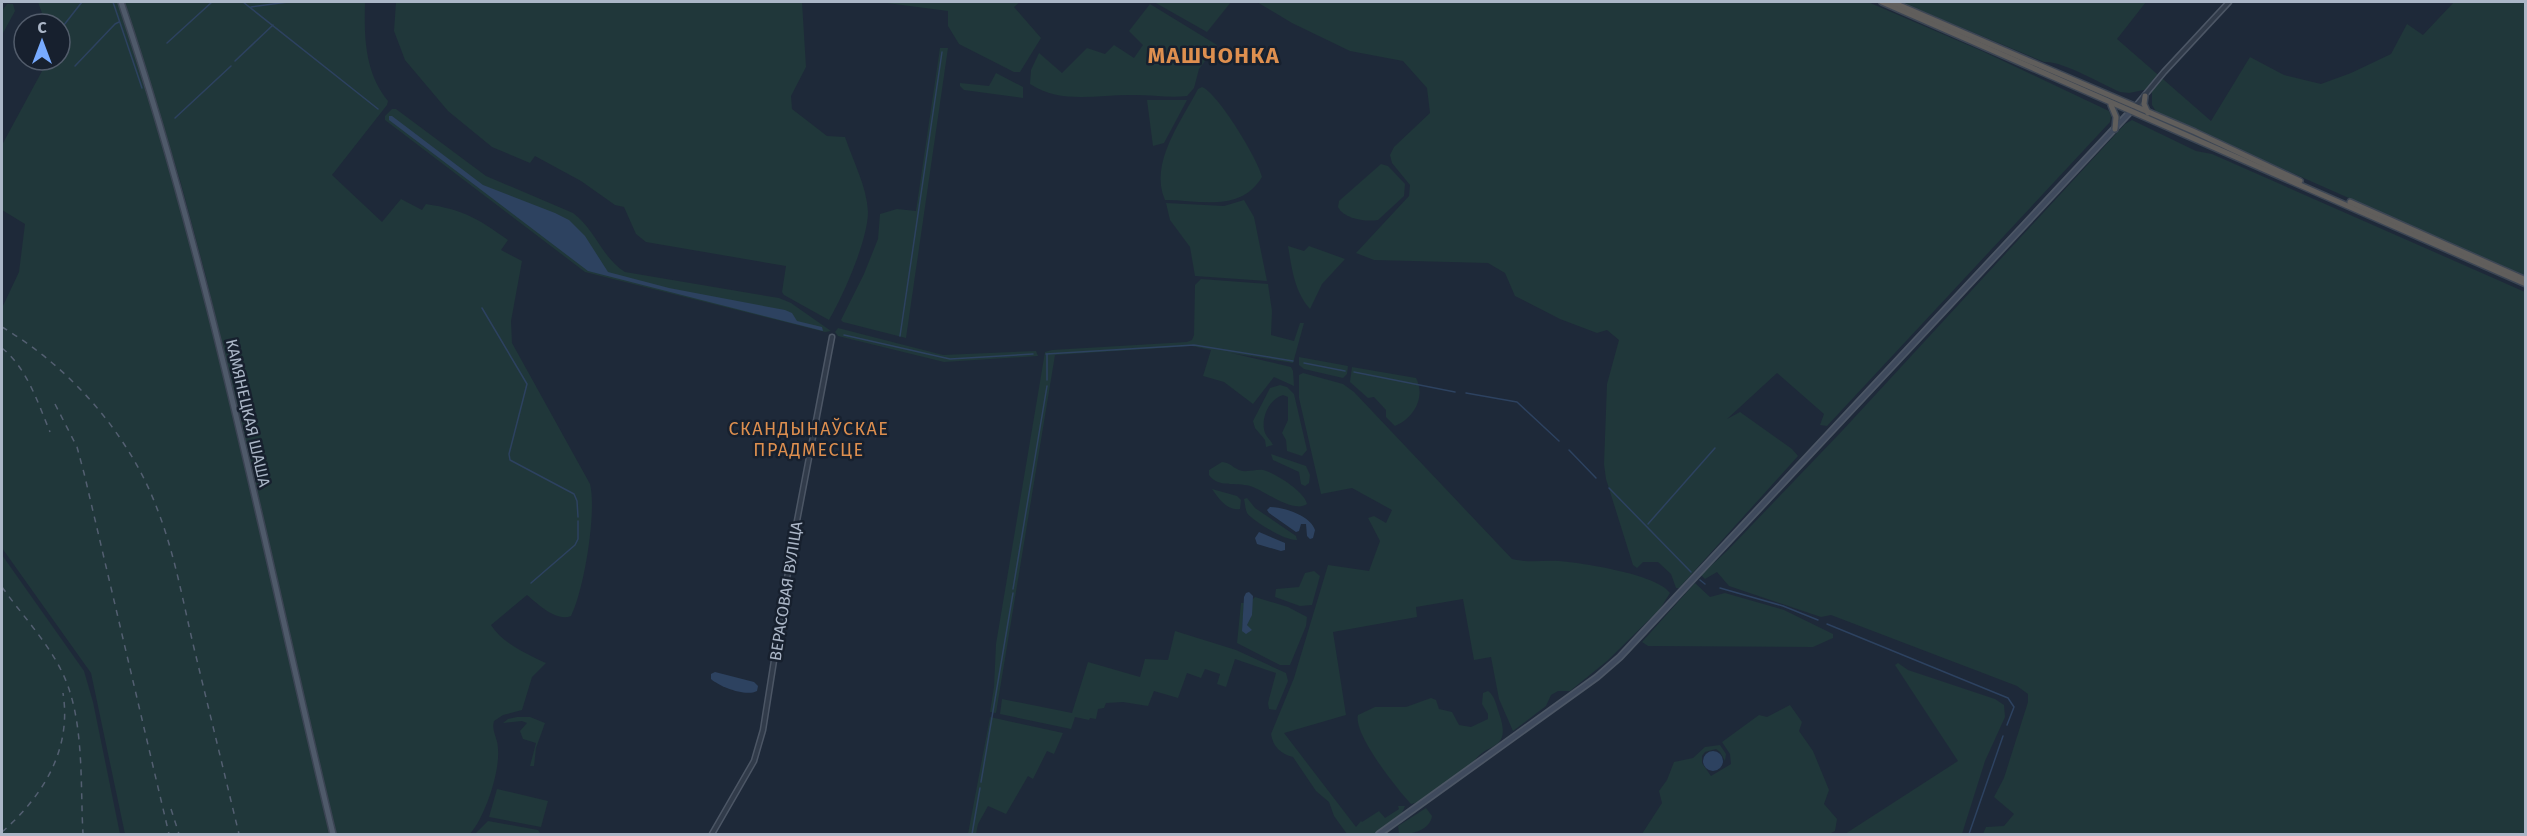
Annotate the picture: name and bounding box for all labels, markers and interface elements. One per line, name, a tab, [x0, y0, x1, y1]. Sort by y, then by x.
north arrow	[12, 12, 72, 72]
text: С	[37, 18, 47, 37]
district label: МАШЧОНКА	[1148, 42, 1280, 69]
street label: КАМЯНЕЦКАЯ ШАША	[222, 337, 274, 490]
district label: СКАНДЫНАЎСКАЕ ПРАДМЕСЦЕ	[728, 417, 890, 461]
street label: ВЕРАСОВАЯ ВУЛІЦА	[766, 519, 807, 662]

